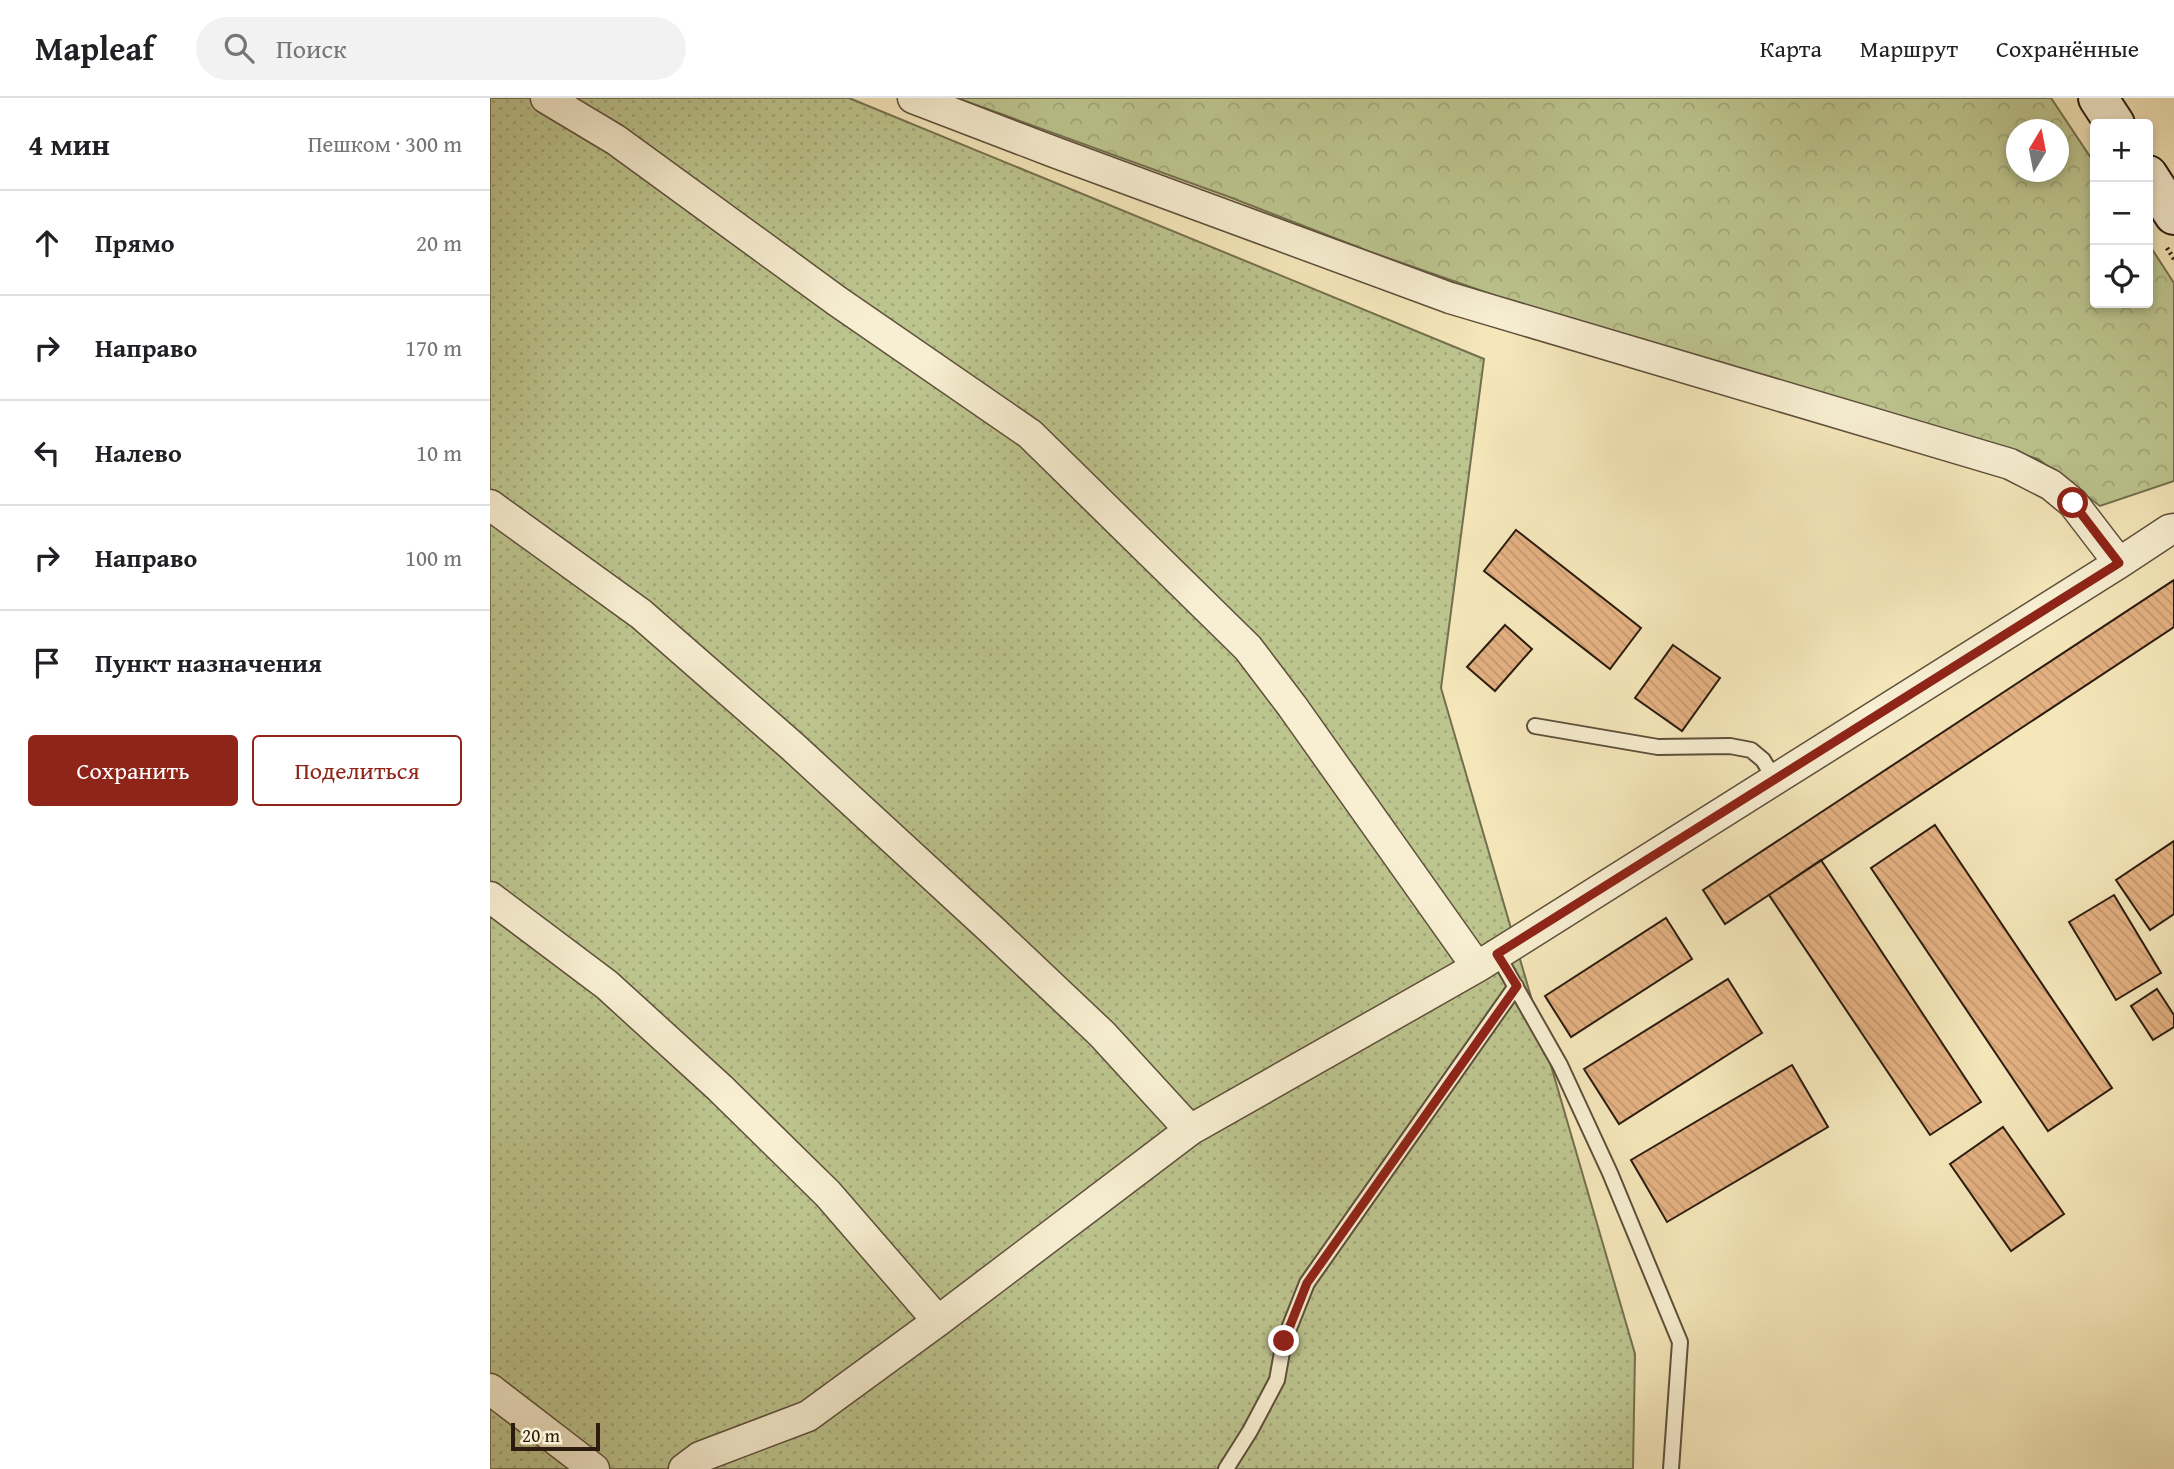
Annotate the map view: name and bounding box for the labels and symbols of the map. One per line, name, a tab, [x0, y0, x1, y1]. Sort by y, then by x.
north arrow	[2006, 119, 2069, 182]
route start	[2057, 487, 2088, 518]
route end	[1268, 1325, 1299, 1356]
scale bar	[511, 1420, 600, 1452]

